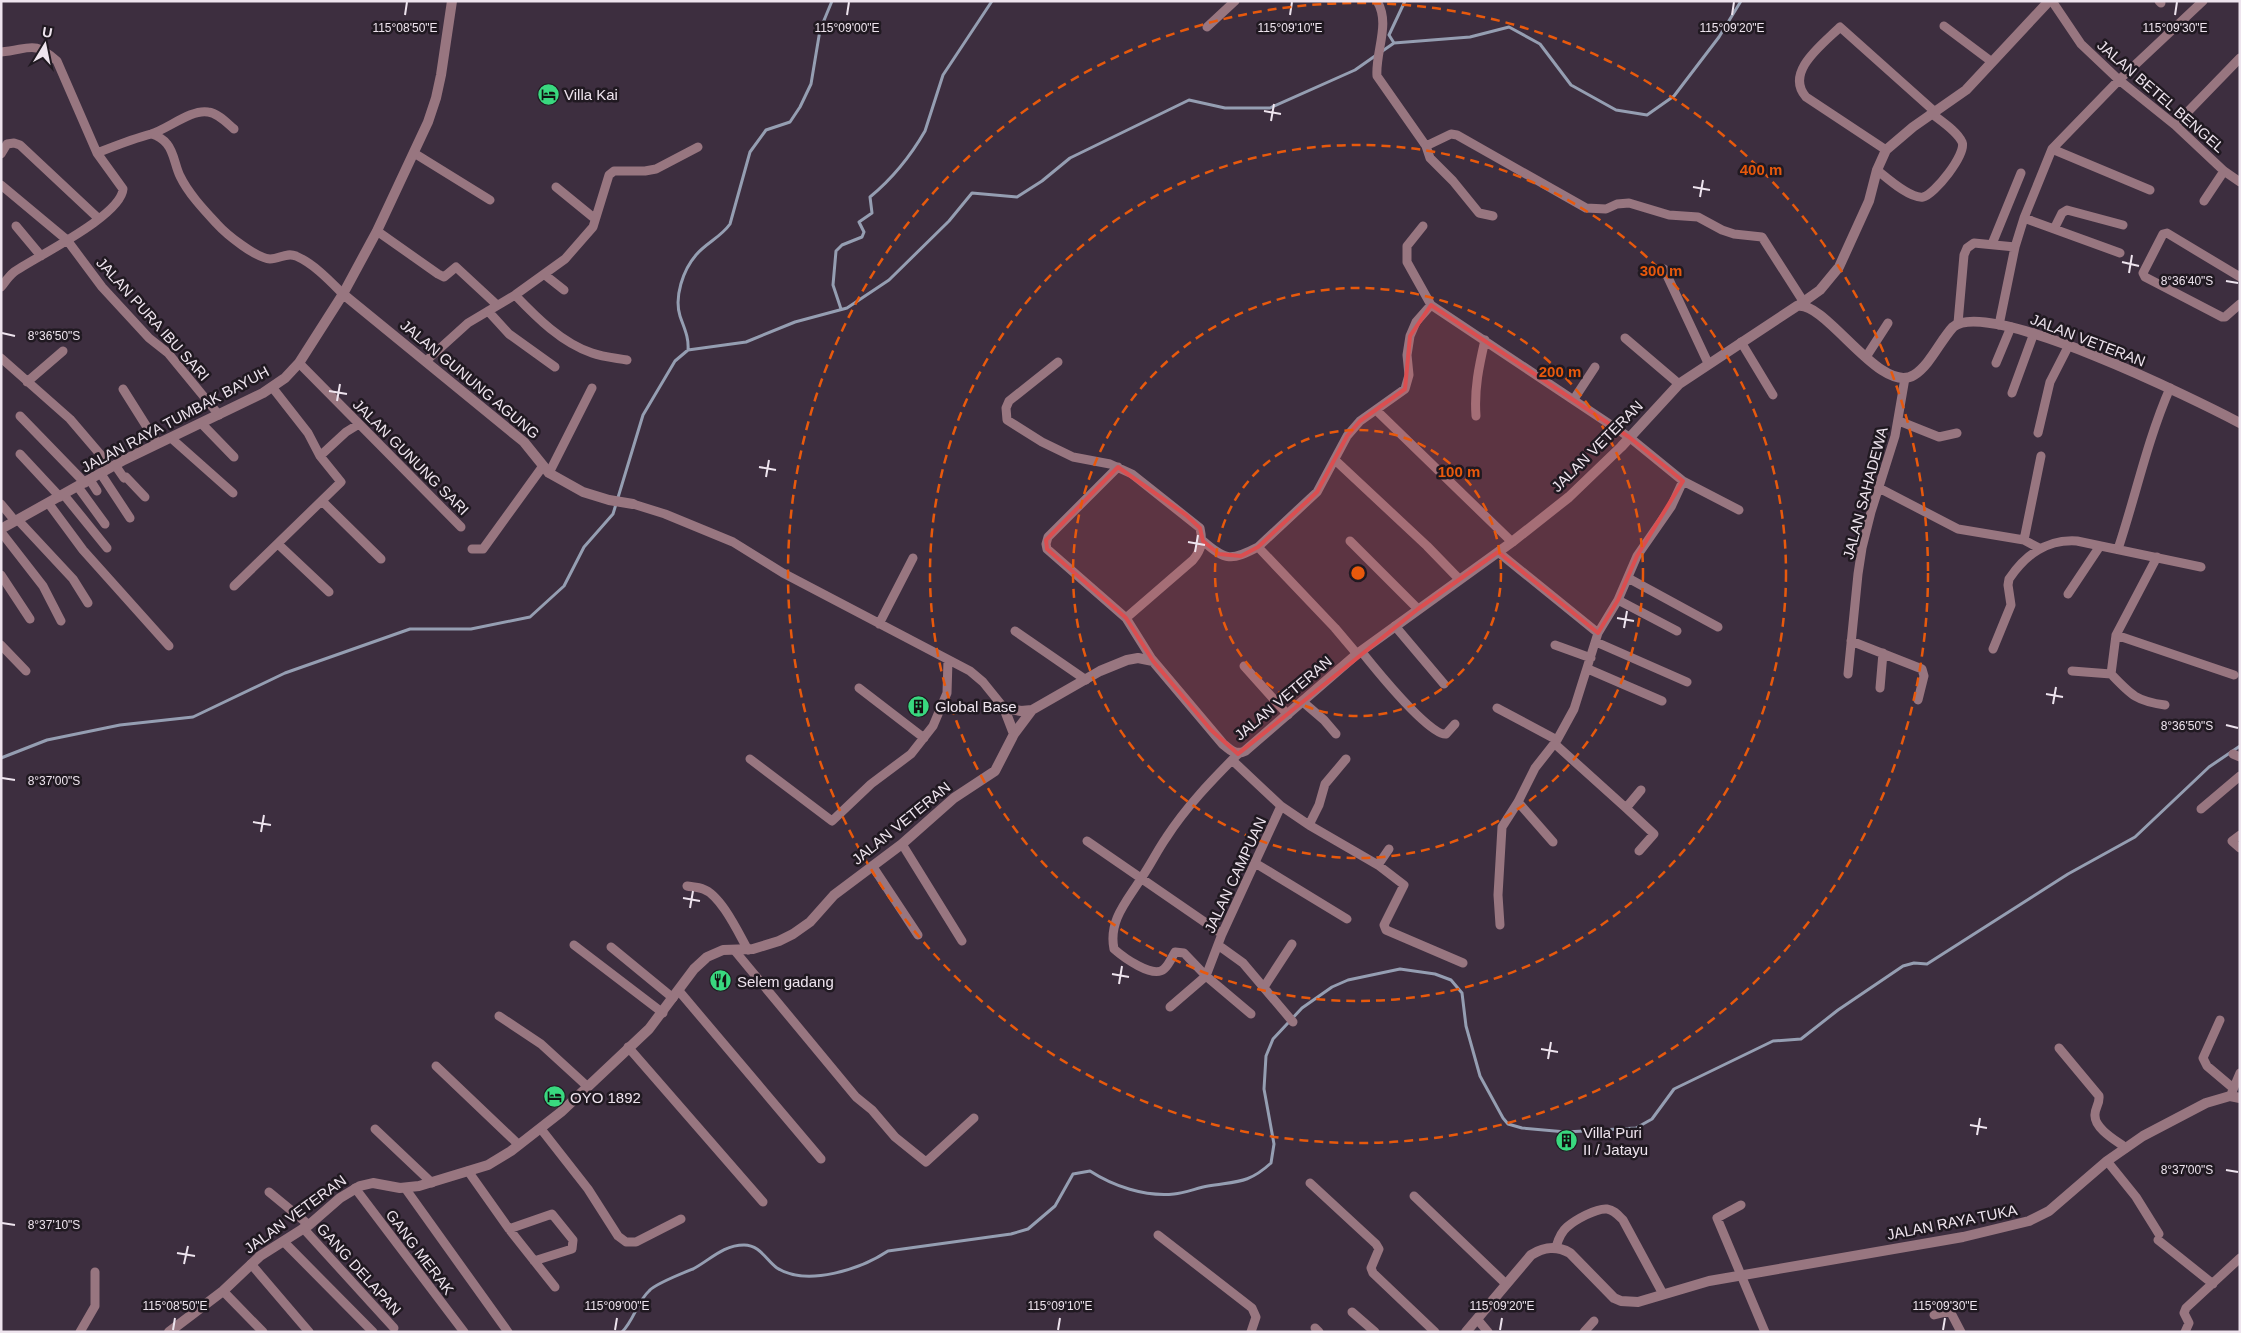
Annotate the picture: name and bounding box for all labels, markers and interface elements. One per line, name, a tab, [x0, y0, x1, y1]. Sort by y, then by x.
north arrow	[20, 20, 70, 70]
text: 115°08'50"E	[372, 21, 438, 35]
text: 115°09'00"E	[814, 21, 880, 35]
text: 115°09'10"E	[1257, 21, 1323, 35]
text: 115°09'20"E	[1699, 21, 1765, 35]
text: 115°09'30"E	[2142, 21, 2208, 35]
text: U	[41, 23, 54, 41]
street label: JALAN BETEL BENGEL	[2094, 36, 2228, 156]
hotel icon: Villa Kai	[536, 82, 560, 106]
place label: Villa Kai	[564, 86, 618, 103]
text: 400 m	[1740, 161, 1782, 178]
street label: JALAN PURA IBU SARI	[93, 254, 213, 384]
text: 300 m	[1640, 262, 1682, 279]
text: 8°36'40"S	[2161, 274, 2213, 288]
street label: JALAN VETERAN	[2028, 310, 2148, 370]
street label: JALAN GUNUNG AGUNG	[397, 316, 543, 442]
text: 8°36'50"S	[28, 329, 80, 343]
street label: JALAN RAYA TUMBAK BAYUH	[78, 362, 272, 476]
text: 200 m	[1539, 363, 1581, 380]
street label: JALAN GUNUNG SARI	[350, 396, 472, 518]
street label: JALAN VETERAN	[1548, 397, 1646, 495]
street label: JALAN SAHADEWA	[1839, 425, 1891, 561]
text: 100 m	[1438, 463, 1480, 480]
centre of rings	[1349, 564, 1367, 582]
street label: JALAN VETERAN	[1231, 652, 1335, 744]
building icon: Global Base	[907, 694, 931, 718]
place label: Global Base	[935, 698, 1017, 715]
text: 8°36'50"S	[2161, 719, 2213, 733]
text: 8°37'00"S	[28, 774, 80, 788]
street label: JALAN VETERAN	[848, 778, 954, 868]
street label: JALAN CAMPUAN	[1201, 814, 1269, 936]
restaurant icon: Selem gadang	[709, 969, 733, 993]
place label: Selem gadang	[737, 973, 834, 990]
hotel icon: OYO 1892	[542, 1085, 566, 1109]
place label: OYO 1892	[570, 1089, 641, 1106]
place label: Villa Puri II / Jatayu	[1583, 1124, 1648, 1158]
building icon: Villa Puri II / Jatayu	[1555, 1129, 1579, 1153]
text: 8°37'00"S	[2161, 1163, 2213, 1177]
street label: JALAN VETERAN	[241, 1171, 349, 1257]
street label: JALAN RAYA TUKA	[1885, 1201, 2019, 1243]
street label: GANG MERAK	[383, 1206, 457, 1298]
text: 8°37'10"S	[28, 1218, 80, 1232]
street label: GANG DELAPAN	[313, 1220, 405, 1318]
text: 115°08'50"E	[142, 1299, 208, 1313]
text: 115°09'00"E	[584, 1299, 650, 1313]
text: 115°09'10"E	[1027, 1299, 1093, 1313]
text: 115°09'20"E	[1469, 1299, 1535, 1313]
text: 115°09'30"E	[1912, 1299, 1978, 1313]

